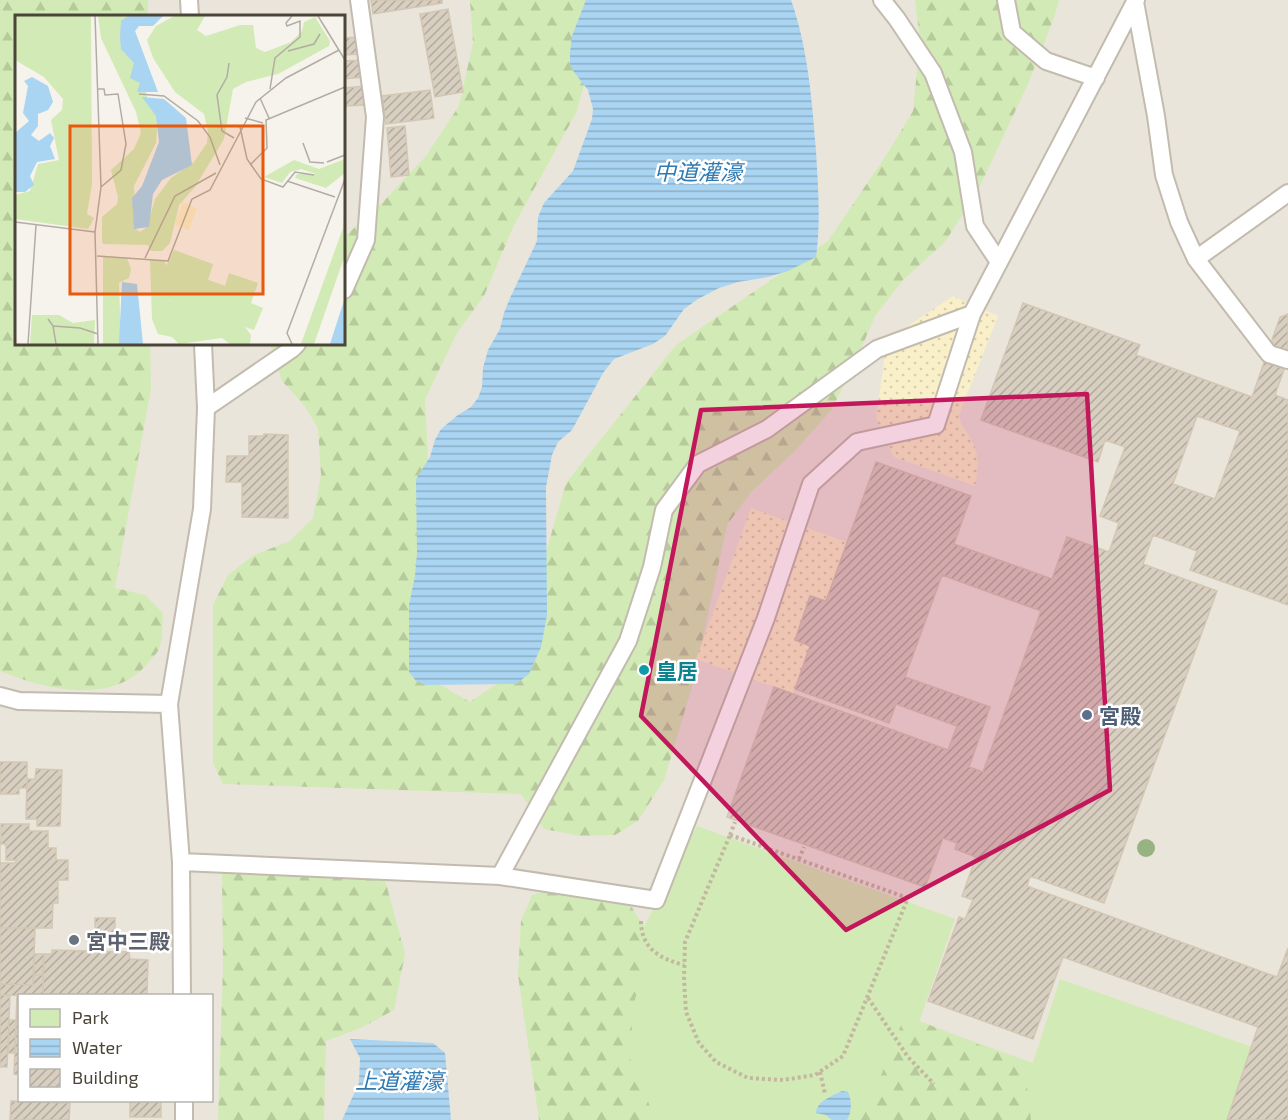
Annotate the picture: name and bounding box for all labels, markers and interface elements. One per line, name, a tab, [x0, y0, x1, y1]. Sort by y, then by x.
inset map	[15, 15, 345, 345]
water label: 中道灌濠	[654, 158, 746, 184]
place label: 皇居	[656, 658, 698, 683]
marker: 皇居	[637, 663, 651, 677]
place label: 宮殿	[1099, 703, 1141, 728]
marker: 宮殿	[1080, 708, 1094, 722]
place label: 宮中三殿	[86, 928, 170, 953]
marker: 宮中三殿	[67, 933, 81, 947]
legend	[18, 994, 213, 1102]
text: Park	[72, 1006, 109, 1028]
text: Water	[72, 1036, 122, 1058]
text: Building	[72, 1066, 139, 1088]
water label: 上道灌濠	[355, 1067, 447, 1093]

